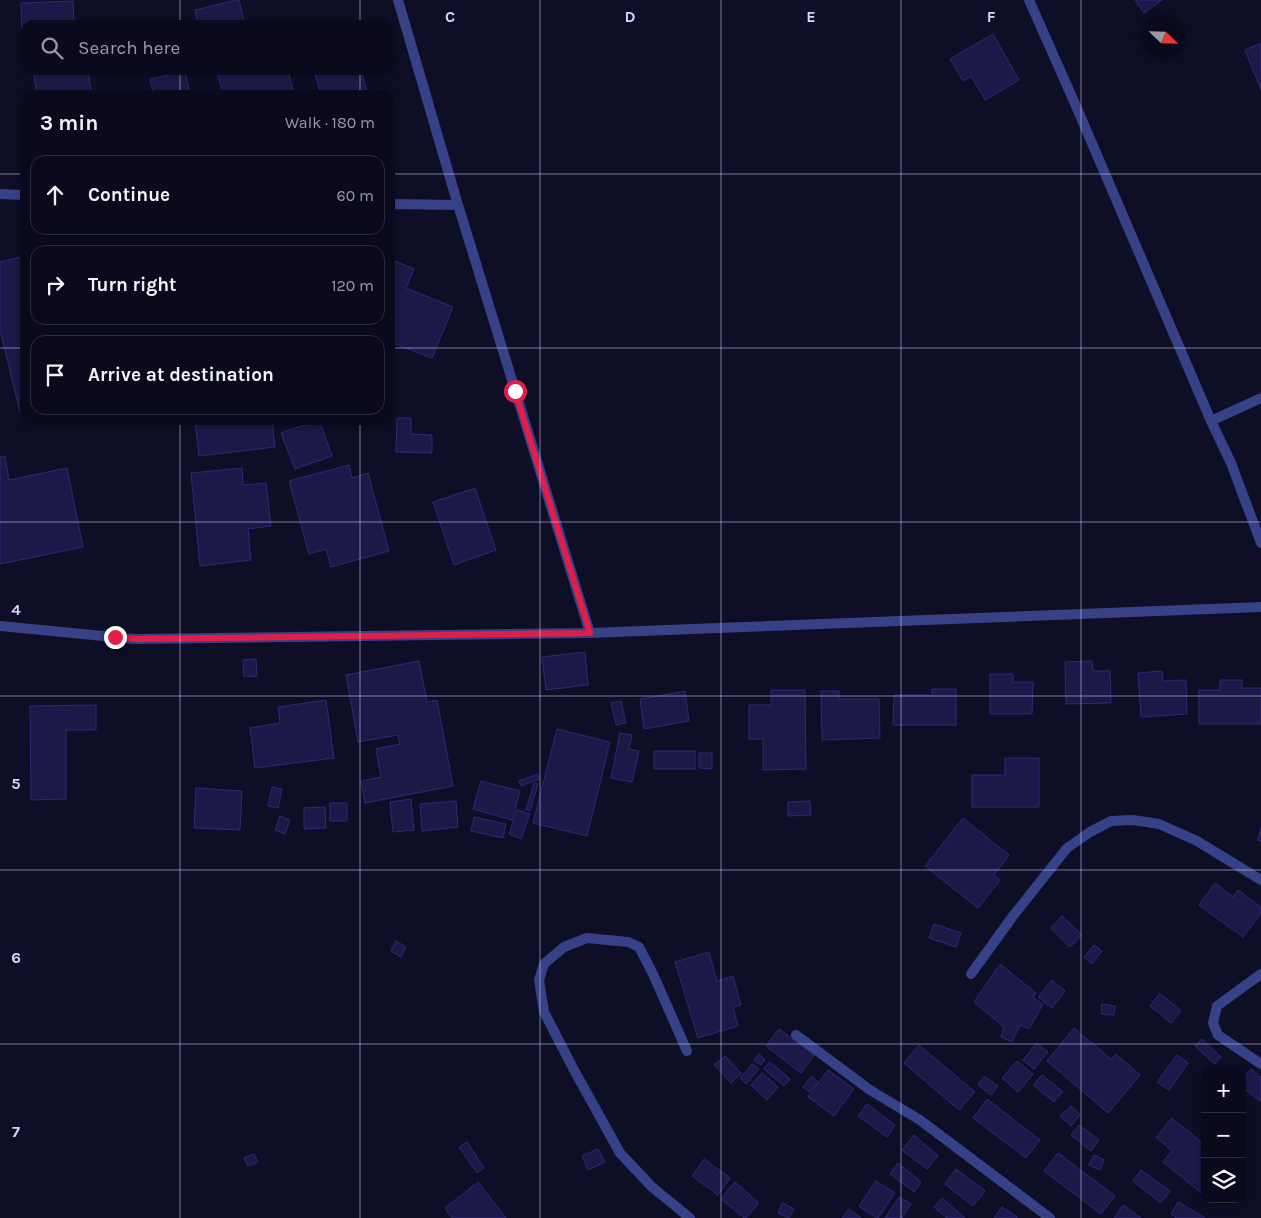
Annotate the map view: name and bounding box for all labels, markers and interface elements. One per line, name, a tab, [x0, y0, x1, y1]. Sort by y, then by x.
text: C	[445, 7, 455, 26]
text: D	[625, 7, 636, 26]
text: E	[806, 7, 816, 26]
text: F	[987, 7, 996, 26]
north arrow	[1141, 15, 1186, 60]
search box	[20, 20, 395, 75]
icon: search	[38, 34, 66, 62]
text: Search here	[78, 37, 180, 59]
text: 3 min	[40, 111, 98, 135]
text: Walk · 180 m	[285, 113, 375, 132]
icon: ahead	[41, 181, 69, 209]
text: Continue	[88, 184, 170, 206]
text: 60 m	[337, 186, 374, 205]
icon: right	[41, 271, 69, 299]
text: Turn right	[88, 274, 177, 296]
text: 120 m	[331, 276, 374, 295]
icon: arrive	[41, 361, 69, 389]
text: Arrive at destination	[88, 364, 274, 386]
route start	[504, 380, 527, 403]
text: 4	[11, 600, 21, 619]
route end	[104, 626, 127, 649]
text: 5	[11, 774, 21, 793]
text: 6	[11, 948, 21, 967]
map controls	[1201, 1068, 1246, 1203]
button: +	[1201, 1068, 1246, 1113]
button: −	[1201, 1113, 1246, 1158]
text: 7	[12, 1122, 20, 1141]
button: layers	[1201, 1158, 1246, 1203]

